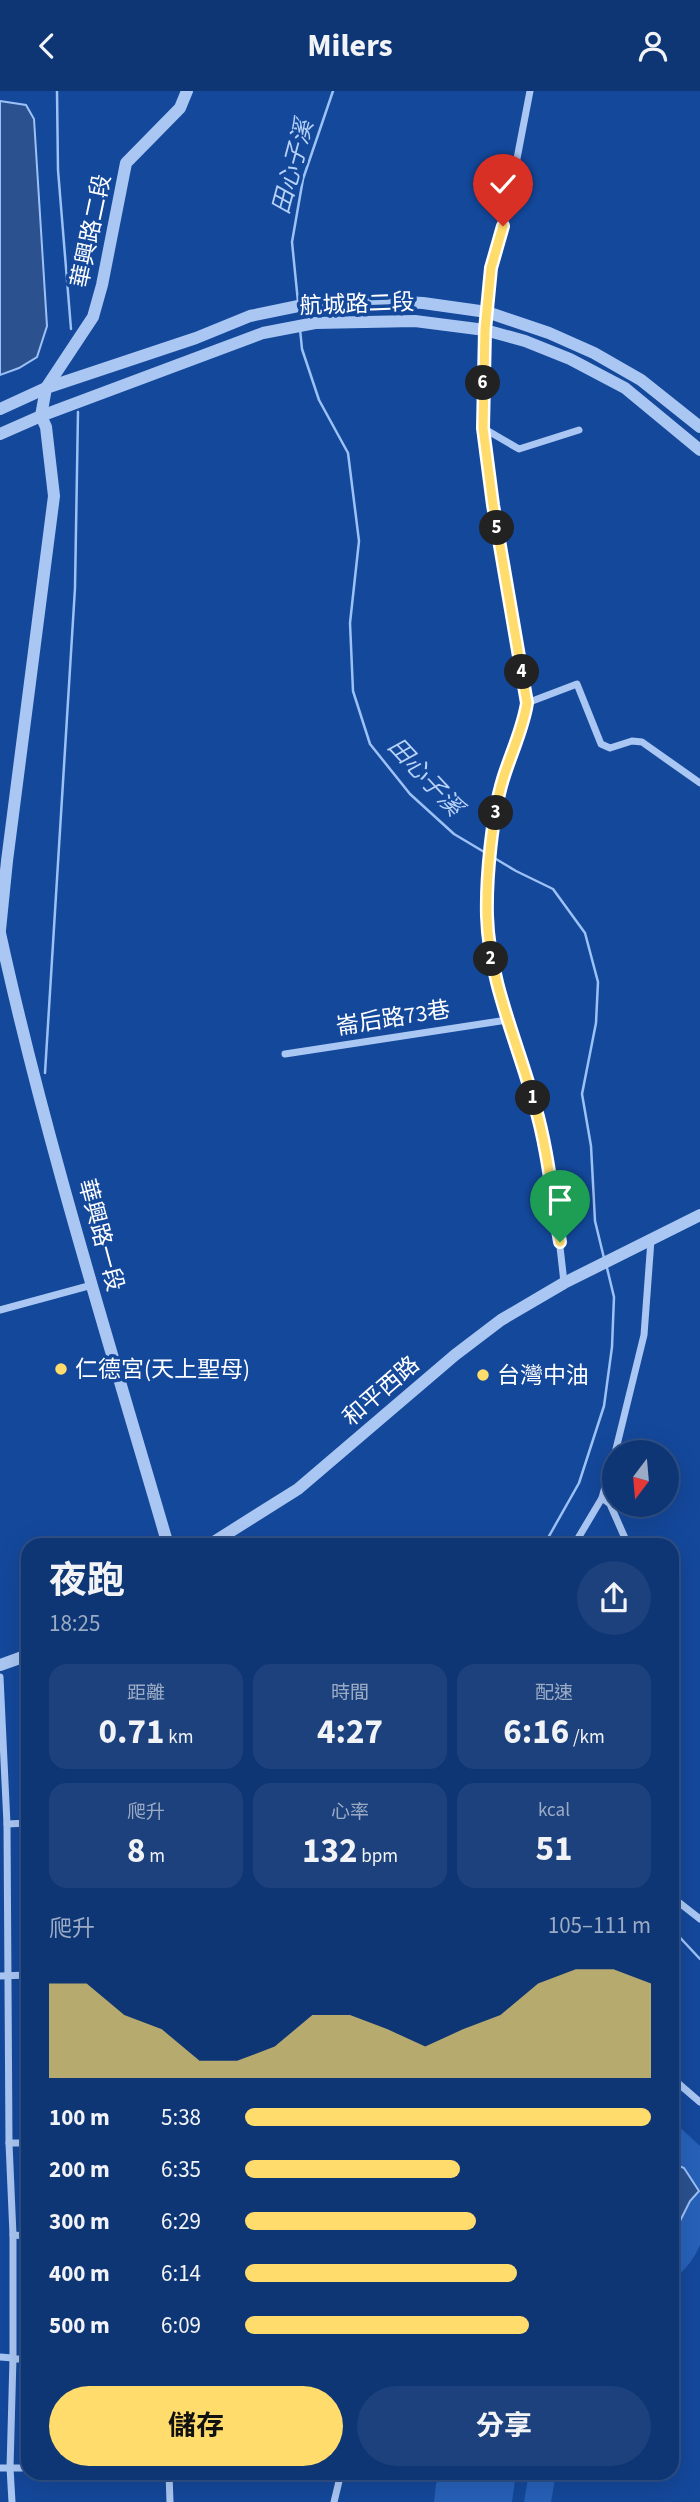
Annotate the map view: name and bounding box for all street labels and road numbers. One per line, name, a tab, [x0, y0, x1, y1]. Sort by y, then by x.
street label: 華興路二段	[63, 171, 119, 291]
street label: 航城路二段	[299, 286, 415, 322]
street label: 崙后路73巷	[334, 993, 452, 1043]
street label: 華興路一段	[70, 1175, 132, 1295]
street label: 和平西路	[335, 1348, 427, 1434]

